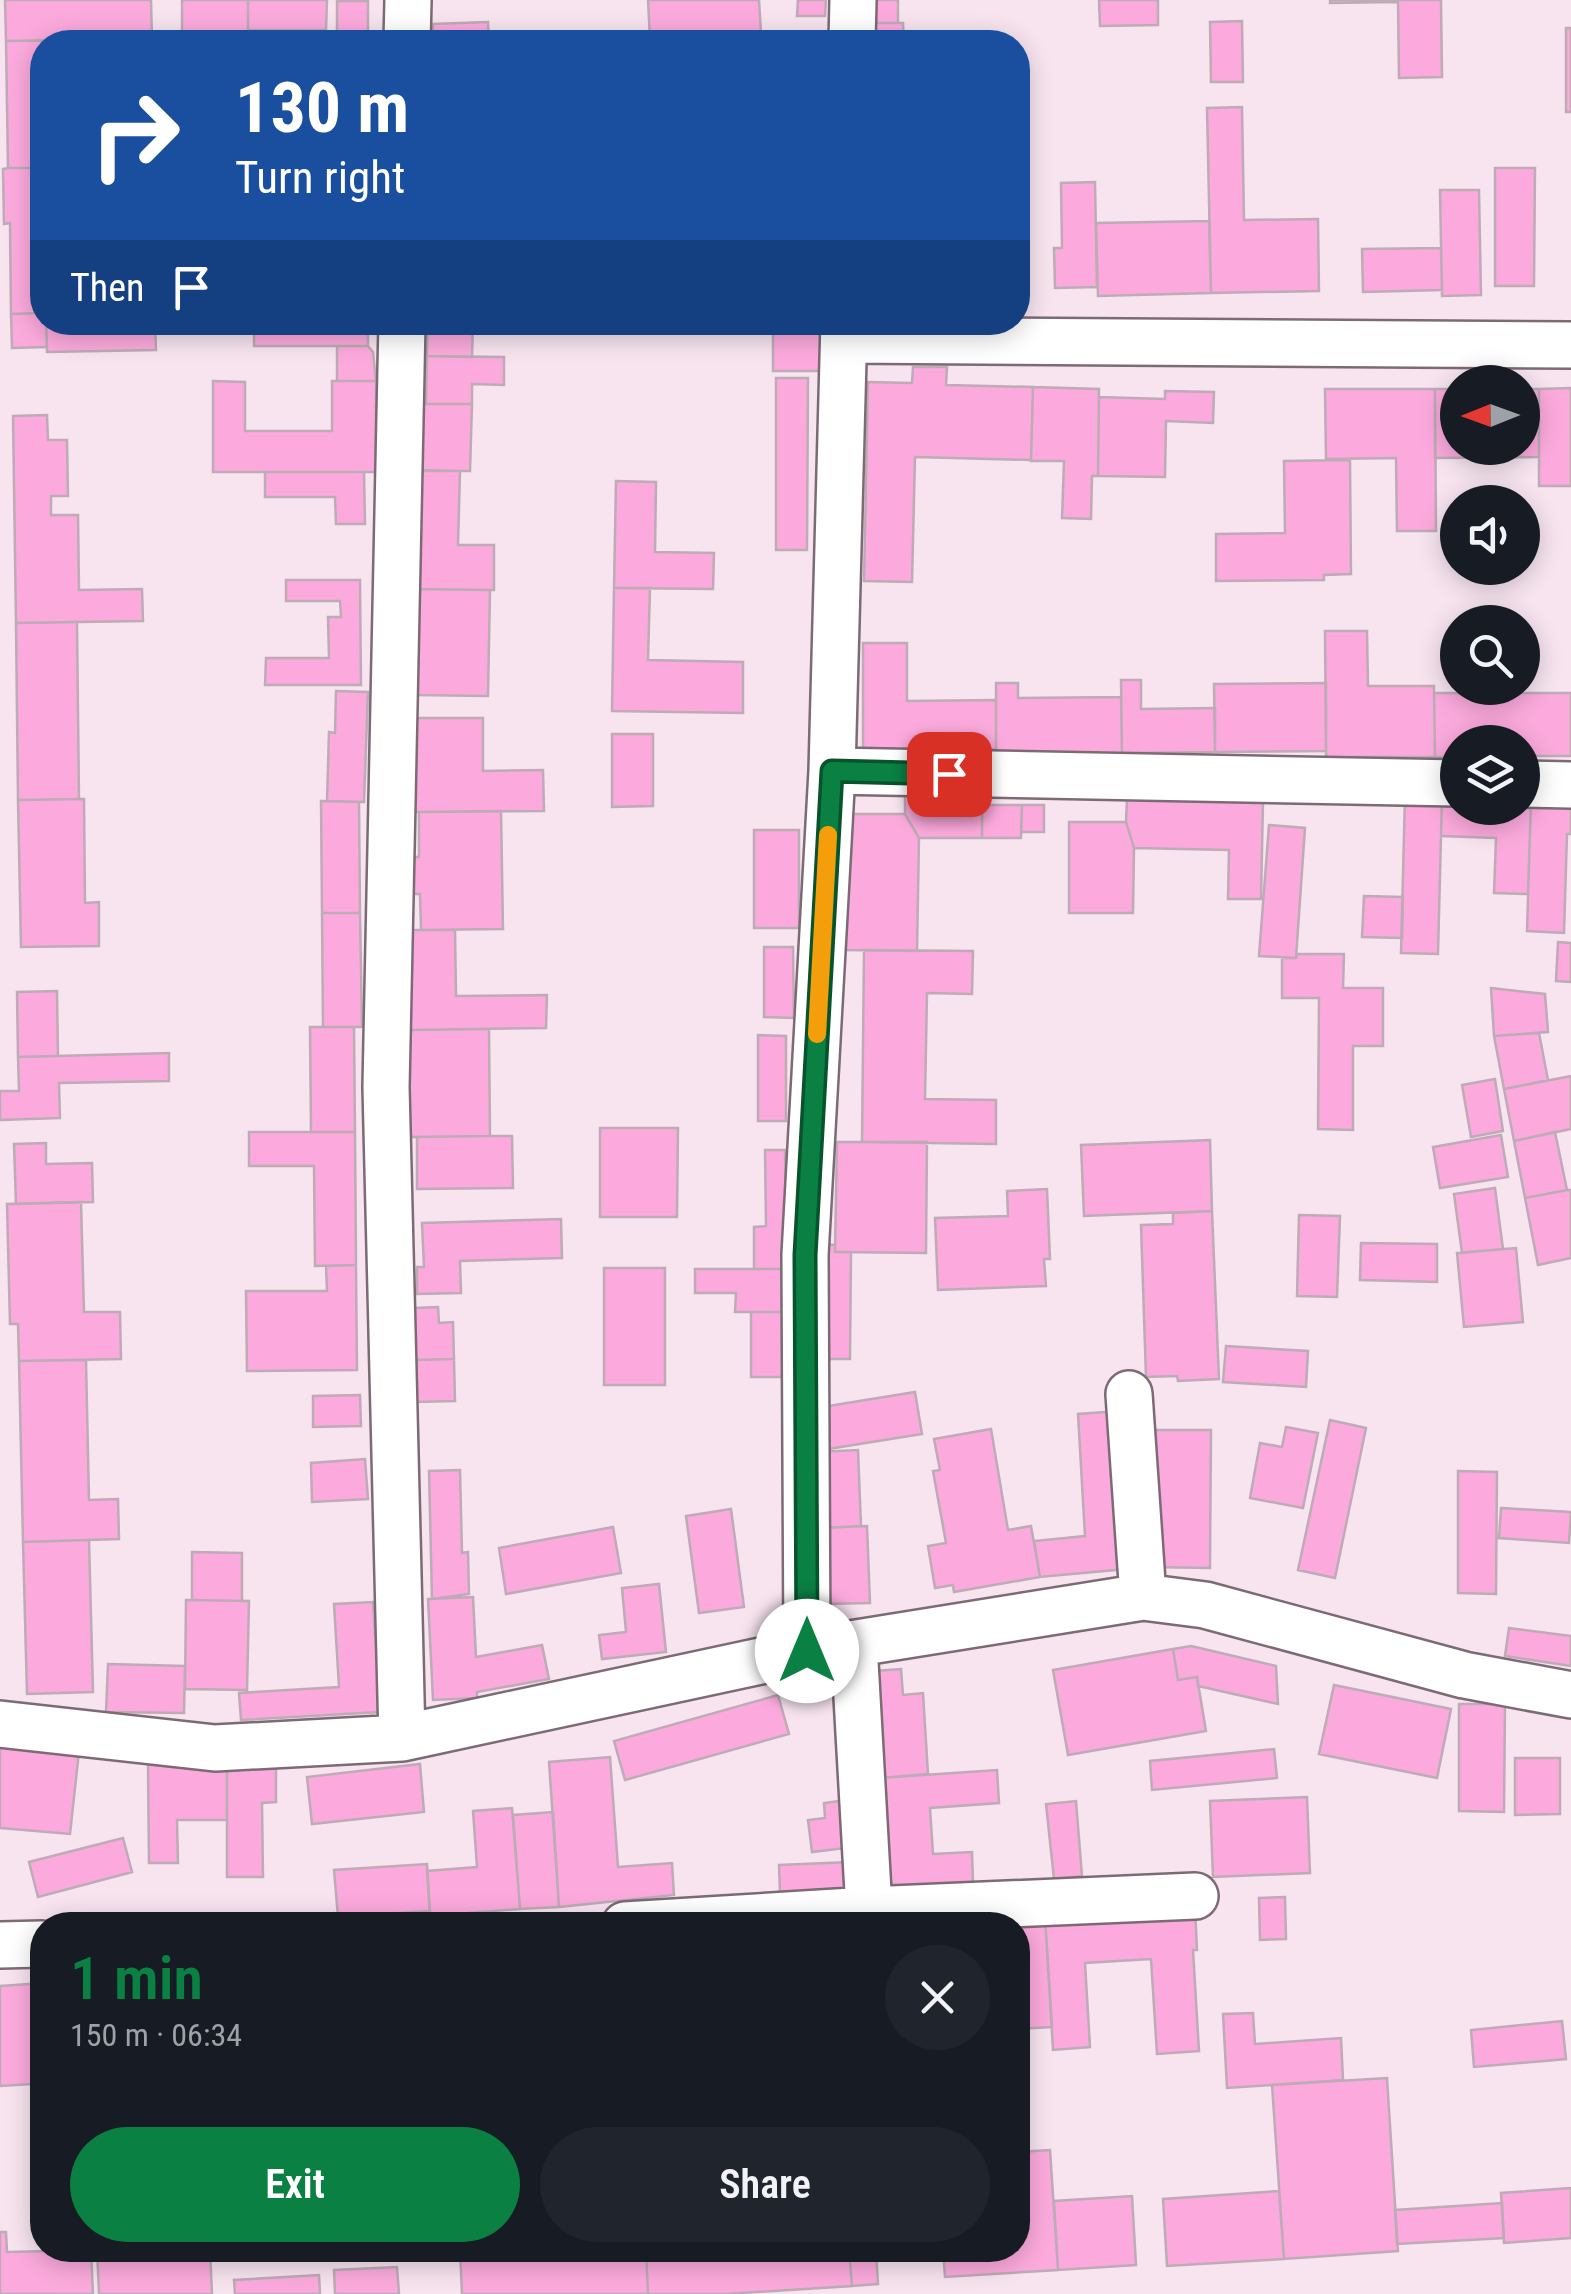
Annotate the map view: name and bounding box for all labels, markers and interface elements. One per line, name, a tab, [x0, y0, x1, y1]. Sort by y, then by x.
text: 130 m	[235, 67, 409, 149]
icon: right	[70, 70, 200, 200]
text: Turn right	[235, 151, 405, 204]
icon: arrive	[164, 260, 219, 315]
text: Then	[70, 266, 144, 310]
north arrow	[1440, 365, 1540, 465]
map controls	[1440, 365, 1540, 825]
button: sound	[1440, 485, 1540, 585]
button: search	[1440, 605, 1540, 705]
button: layers	[1440, 725, 1540, 825]
pin	[907, 732, 992, 817]
icon: arrive	[922, 747, 977, 802]
position arrow	[755, 1599, 859, 1703]
text: 1 min	[70, 1943, 203, 2014]
button: close	[885, 1945, 990, 2050]
text: 150 m · 06:34	[70, 2016, 242, 2054]
button: Exit	[70, 2127, 520, 2242]
button: Share	[540, 2127, 990, 2242]

